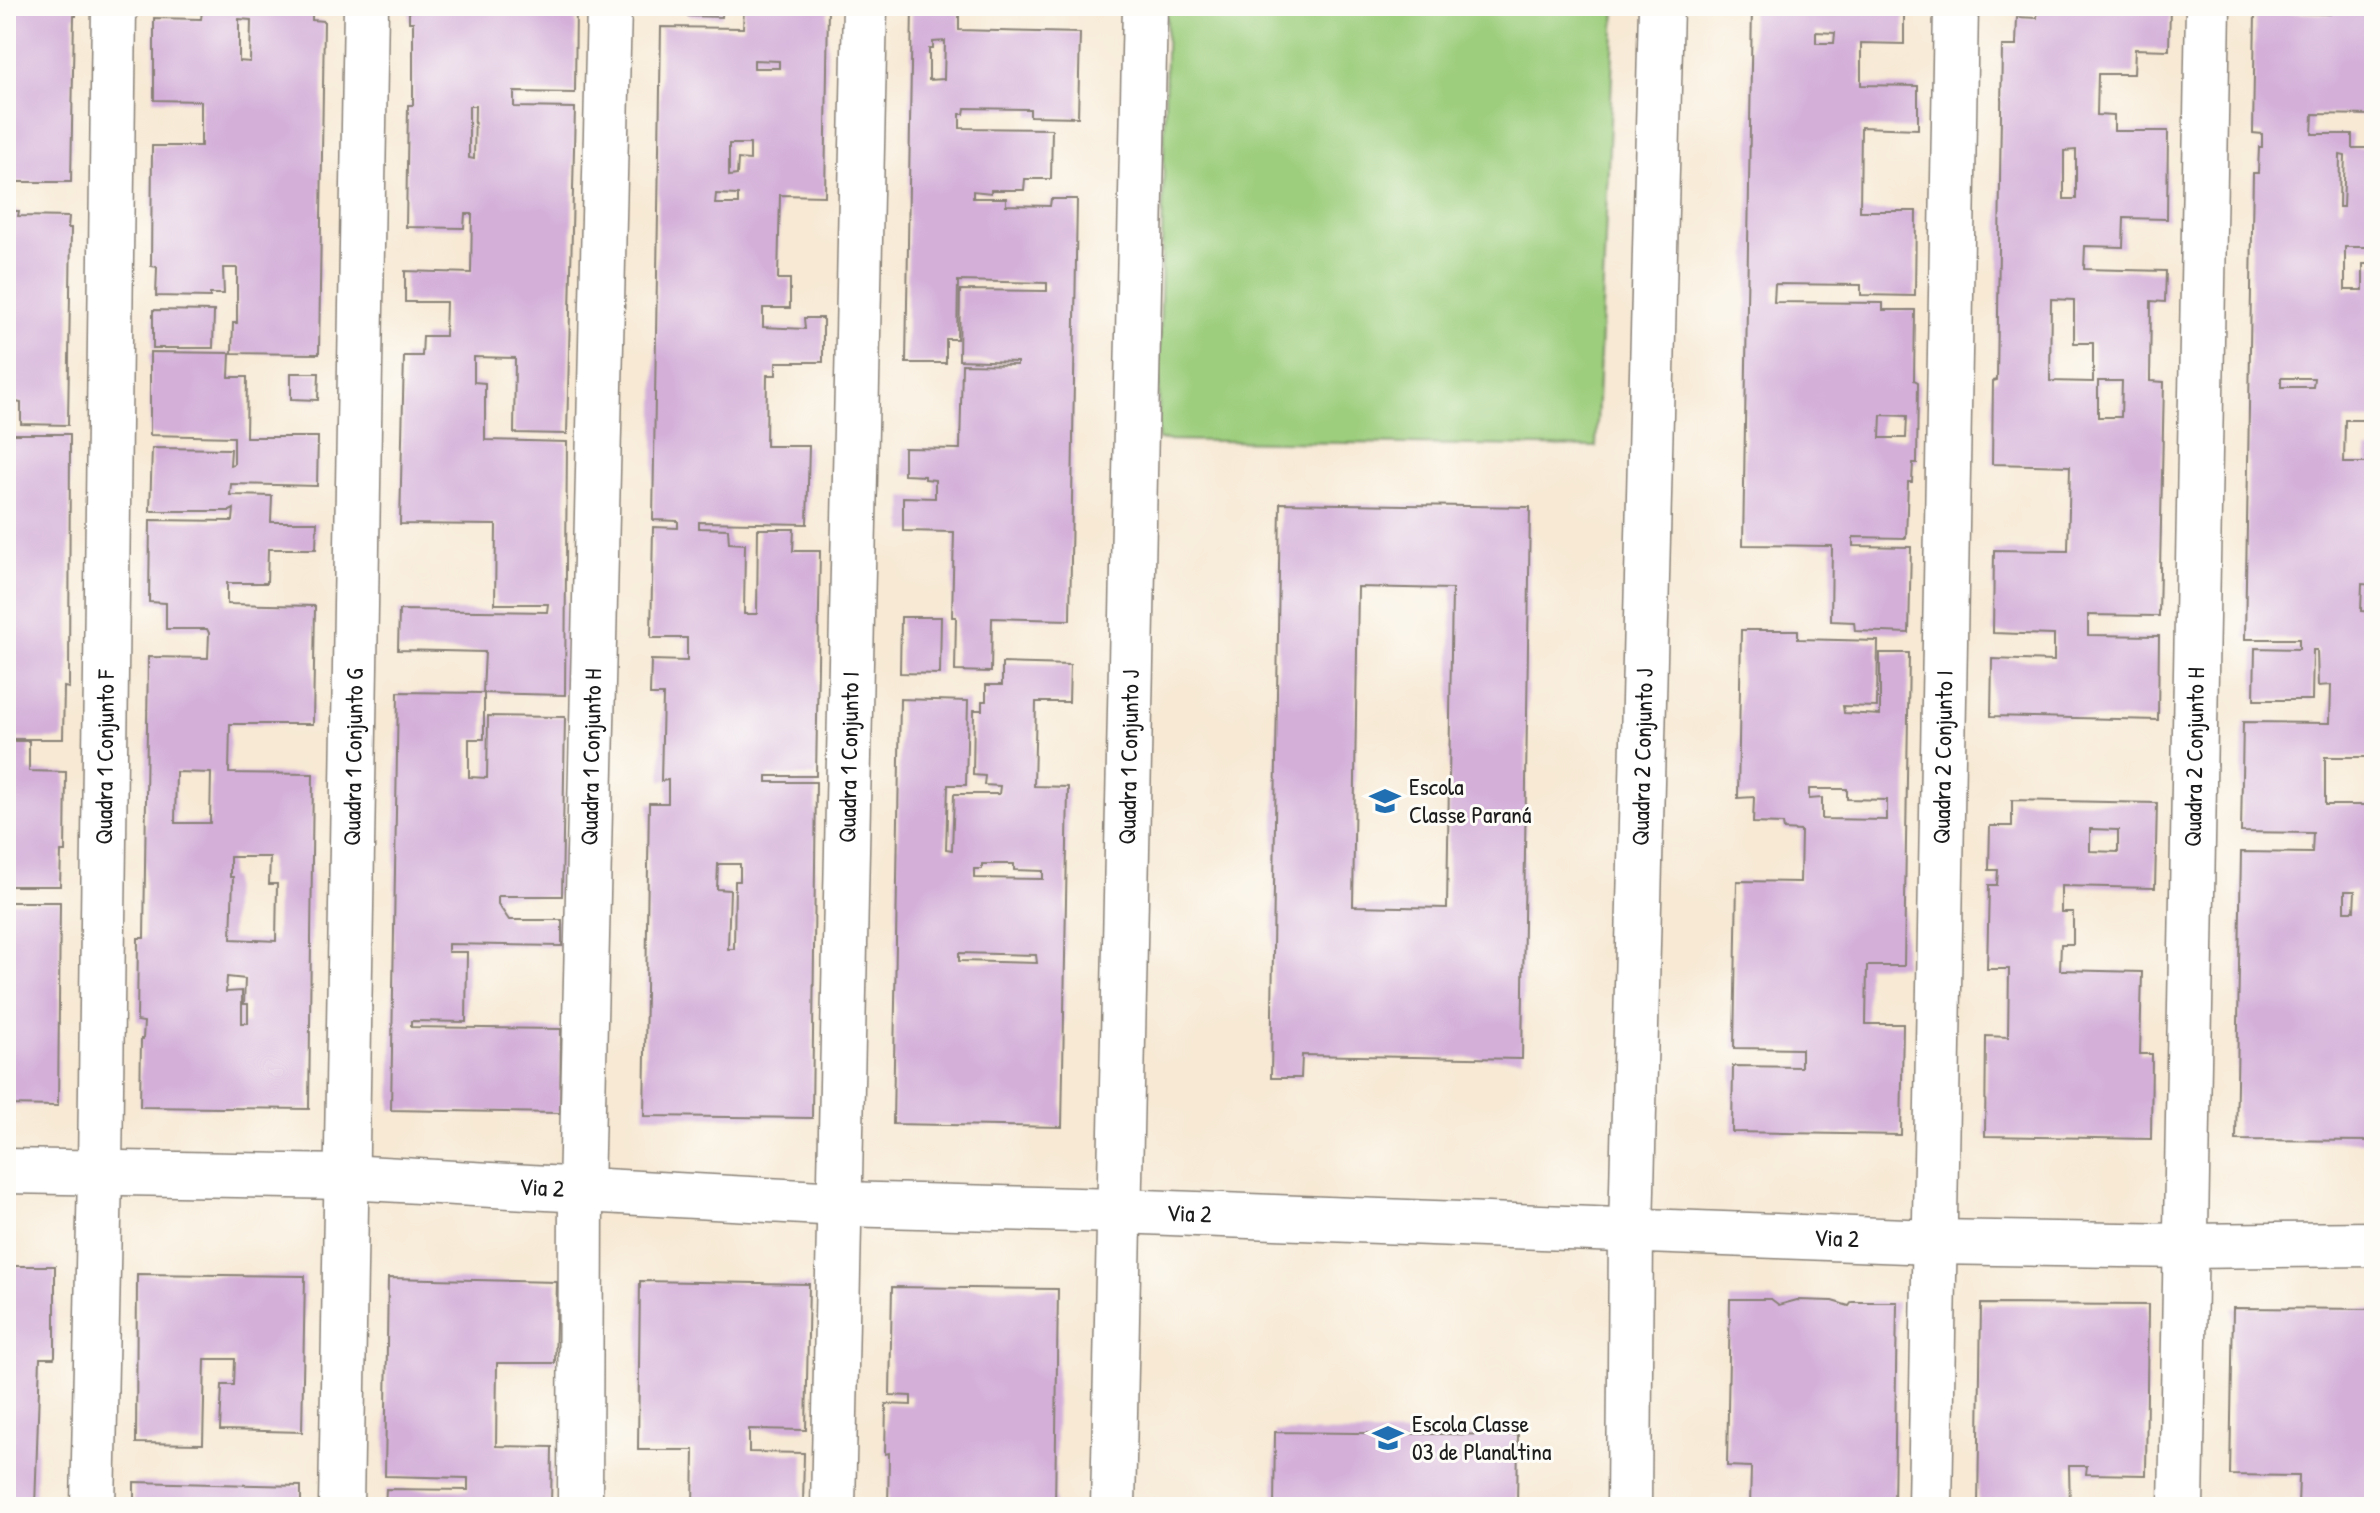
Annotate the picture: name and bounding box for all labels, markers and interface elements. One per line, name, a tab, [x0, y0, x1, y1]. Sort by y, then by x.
street label: Quadra 2 Conjunto H	[2176, 667, 2211, 847]
street label: Quadra 1 Conjunto F	[87, 668, 121, 845]
street label: Quadra 1 Conjunto G	[335, 668, 370, 846]
street label: Quadra 1 Conjunto H	[572, 668, 608, 846]
street label: Quadra 2 Conjunto J	[1623, 668, 1660, 846]
street label: Quadra 1 Conjunto J	[1110, 669, 1146, 845]
street label: Quadra 2 Conjunto I	[1924, 670, 1959, 844]
street label: Quadra 1 Conjunto I	[830, 671, 866, 843]
place label: Escola Classe Paraná	[1409, 770, 1531, 830]
school or university icon: Escola Classe Paraná	[1368, 784, 1402, 818]
street label: Via 2	[518, 1169, 565, 1204]
street label: Via 2	[1166, 1196, 1212, 1230]
street label: Via 2	[1814, 1220, 1860, 1254]
place label: Escola Classe 03 de Planaltina	[1412, 1407, 1551, 1467]
school or university icon: Escola Classe 03 de Planaltina	[1371, 1421, 1405, 1455]

